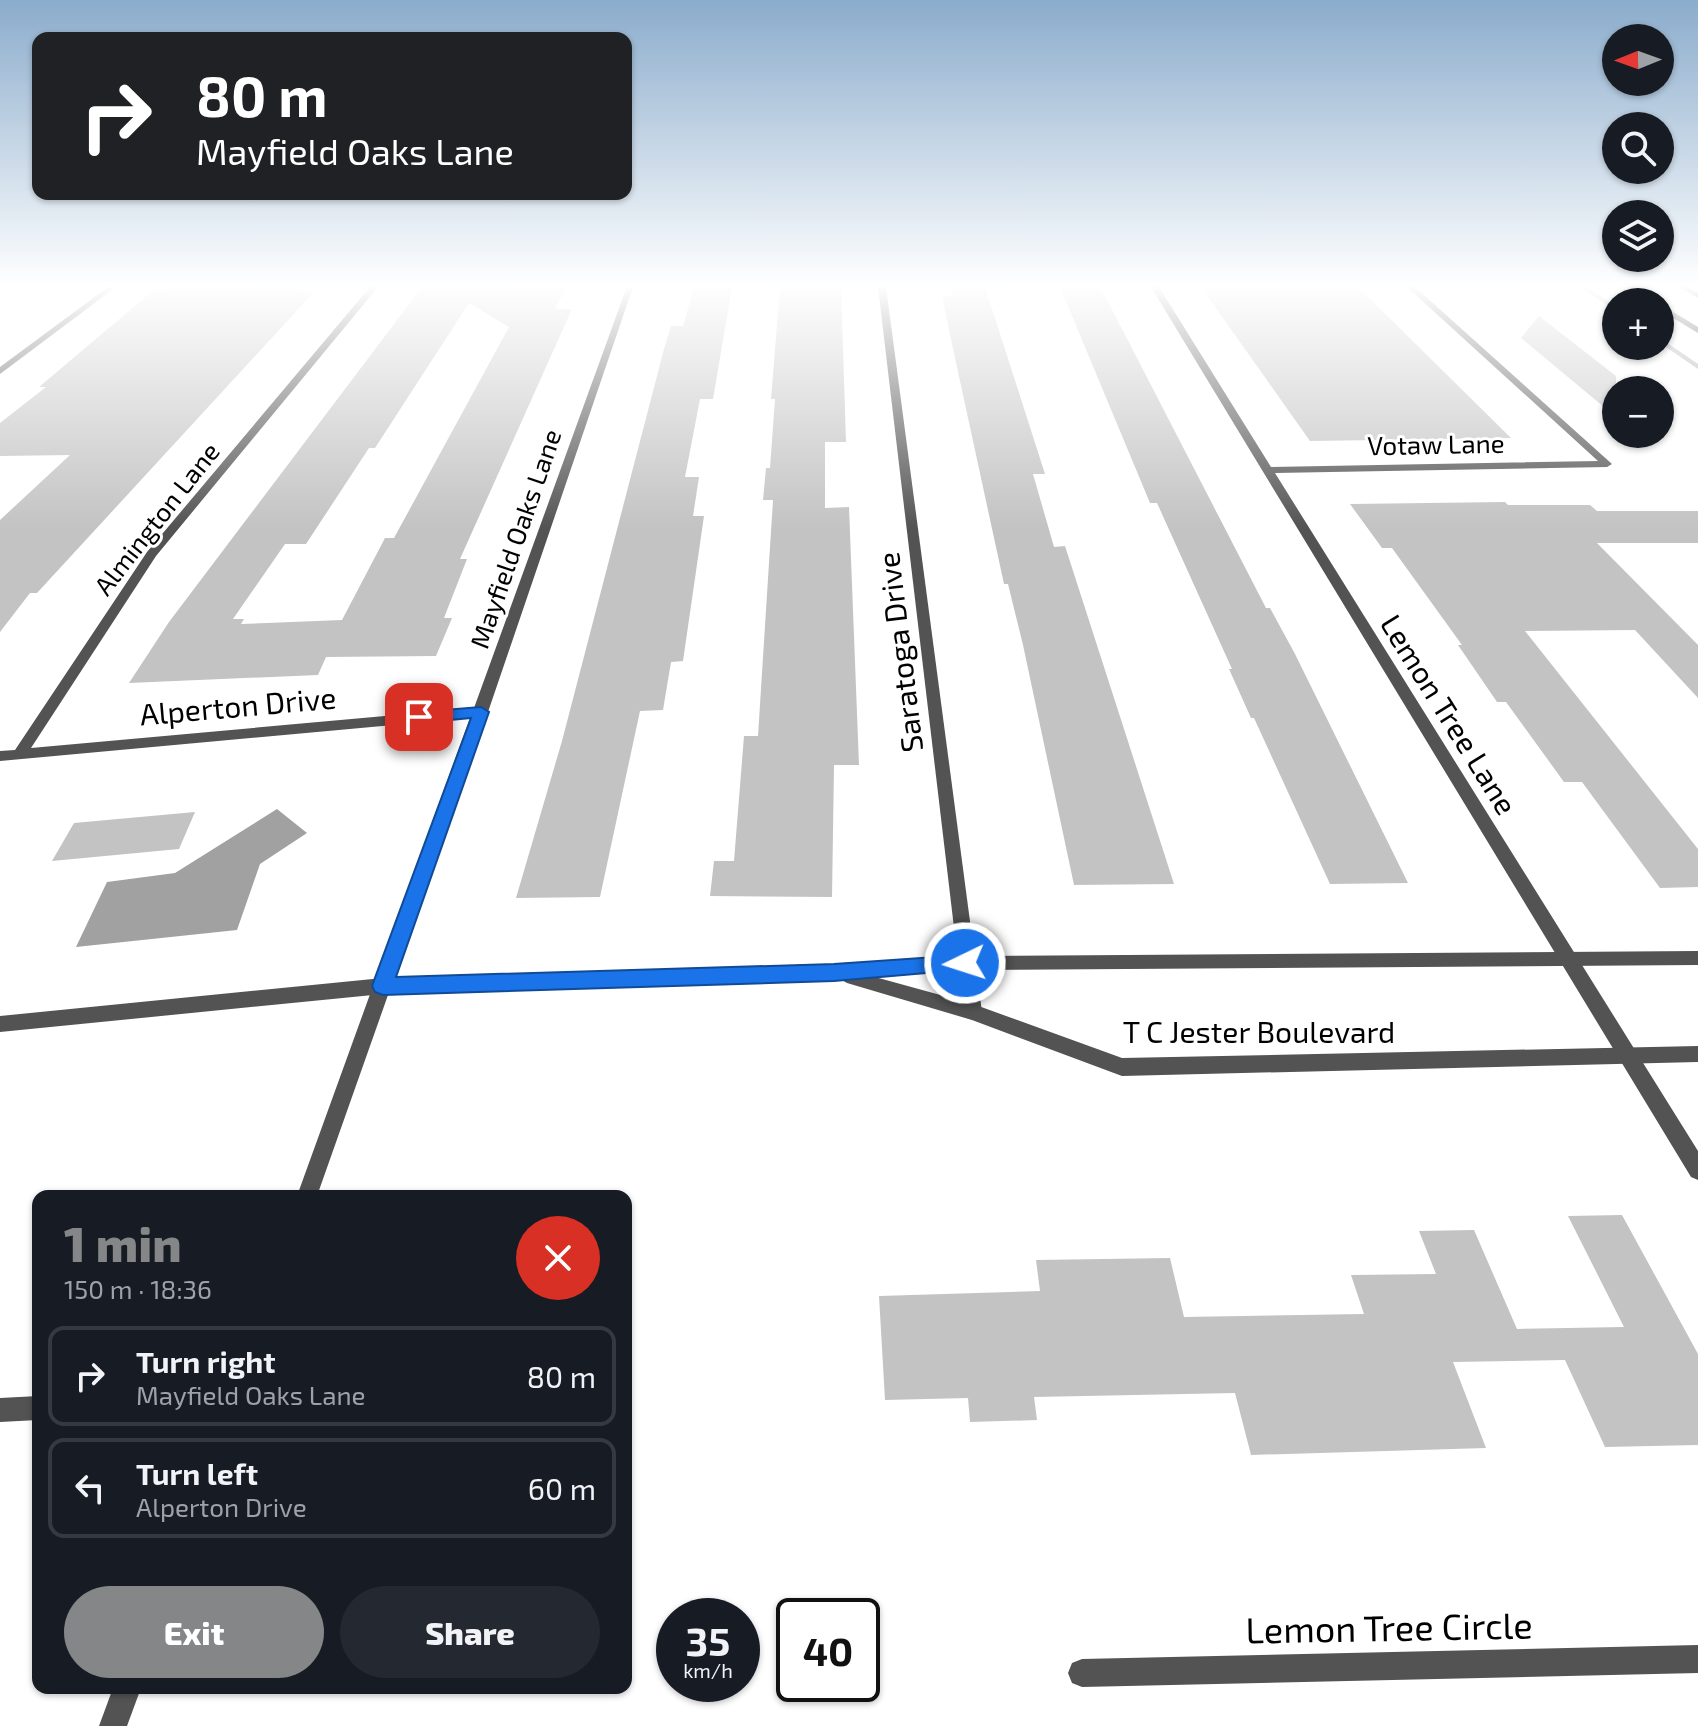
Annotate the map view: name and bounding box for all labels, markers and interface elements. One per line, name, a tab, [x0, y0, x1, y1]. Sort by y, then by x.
north arrow	[1602, 24, 1674, 96]
map controls	[1602, 24, 1674, 448]
text: 80 m	[196, 61, 328, 128]
icon: right	[64, 64, 168, 168]
button: search	[1602, 112, 1674, 184]
text: Mayfield Oaks Lane	[196, 129, 514, 172]
button: layers	[1602, 200, 1674, 272]
button: +	[1602, 288, 1674, 360]
button: −	[1602, 376, 1674, 448]
street label: Mayfield Oaks Lane	[463, 425, 567, 652]
street label: Votaw Lane	[1367, 427, 1505, 460]
street label: Almington Lane	[87, 436, 225, 601]
street label: Saratoga Drive	[869, 550, 929, 754]
street label: Lemon Tree Lane	[1374, 607, 1526, 821]
street label: Alperton Drive	[138, 678, 337, 732]
pin	[385, 683, 453, 751]
icon: arrive	[397, 695, 441, 739]
position arrow	[923, 921, 1007, 1005]
street label: T C Jester Boulevard	[1123, 1013, 1395, 1049]
text: 1 min	[64, 1214, 182, 1272]
button: close	[516, 1216, 600, 1300]
text: 150 m · 18:36	[64, 1273, 212, 1304]
text: Turn right	[136, 1343, 276, 1379]
icon: right	[68, 1354, 112, 1398]
text: 80 m	[527, 1358, 596, 1394]
text: Mayfield Oaks Lane	[136, 1379, 366, 1410]
text: Turn left	[136, 1455, 258, 1491]
icon: left	[68, 1466, 112, 1510]
text: 60 m	[528, 1470, 596, 1506]
text: Alperton Drive	[136, 1491, 307, 1522]
button: Exit	[64, 1586, 324, 1678]
button: Share	[340, 1586, 600, 1678]
speed limit sign: 40	[776, 1598, 880, 1702]
street label: Lemon Tree Circle	[1245, 1602, 1533, 1651]
text: 35	[686, 1616, 730, 1664]
text: km/h	[683, 1658, 733, 1682]

